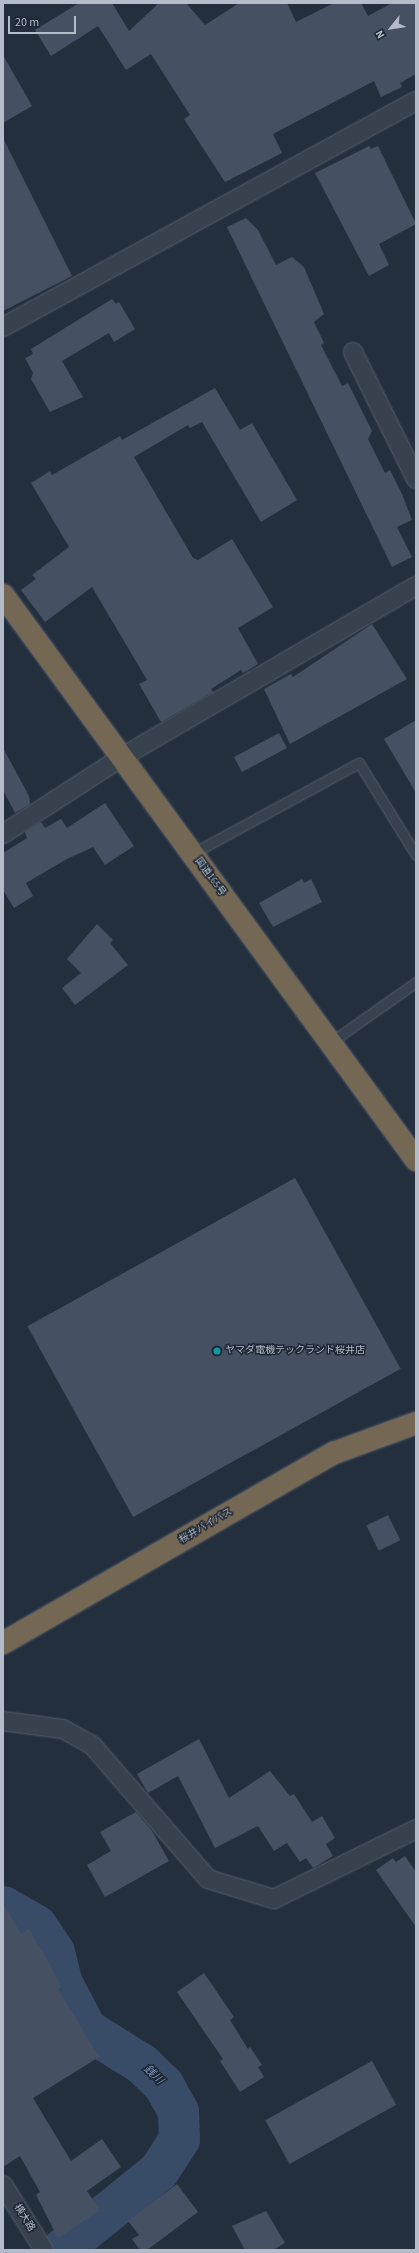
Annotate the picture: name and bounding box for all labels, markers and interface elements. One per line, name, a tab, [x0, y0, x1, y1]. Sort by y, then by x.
scale bar	[10, 8, 78, 34]
north arrow	[371, 8, 411, 48]
text: 20 m	[15, 14, 39, 31]
text: N	[372, 27, 389, 41]
street label: 国道165号	[192, 855, 228, 899]
place label: ヤマダ電機テックランド桜井店	[225, 1345, 365, 1357]
marker: ヤマダ電機テックランド桜井店	[212, 1346, 222, 1356]
street label: 桜井バイパス	[177, 1506, 235, 1546]
water label: 銭川	[141, 2063, 165, 2087]
street label: 横大路	[11, 2202, 37, 2234]

